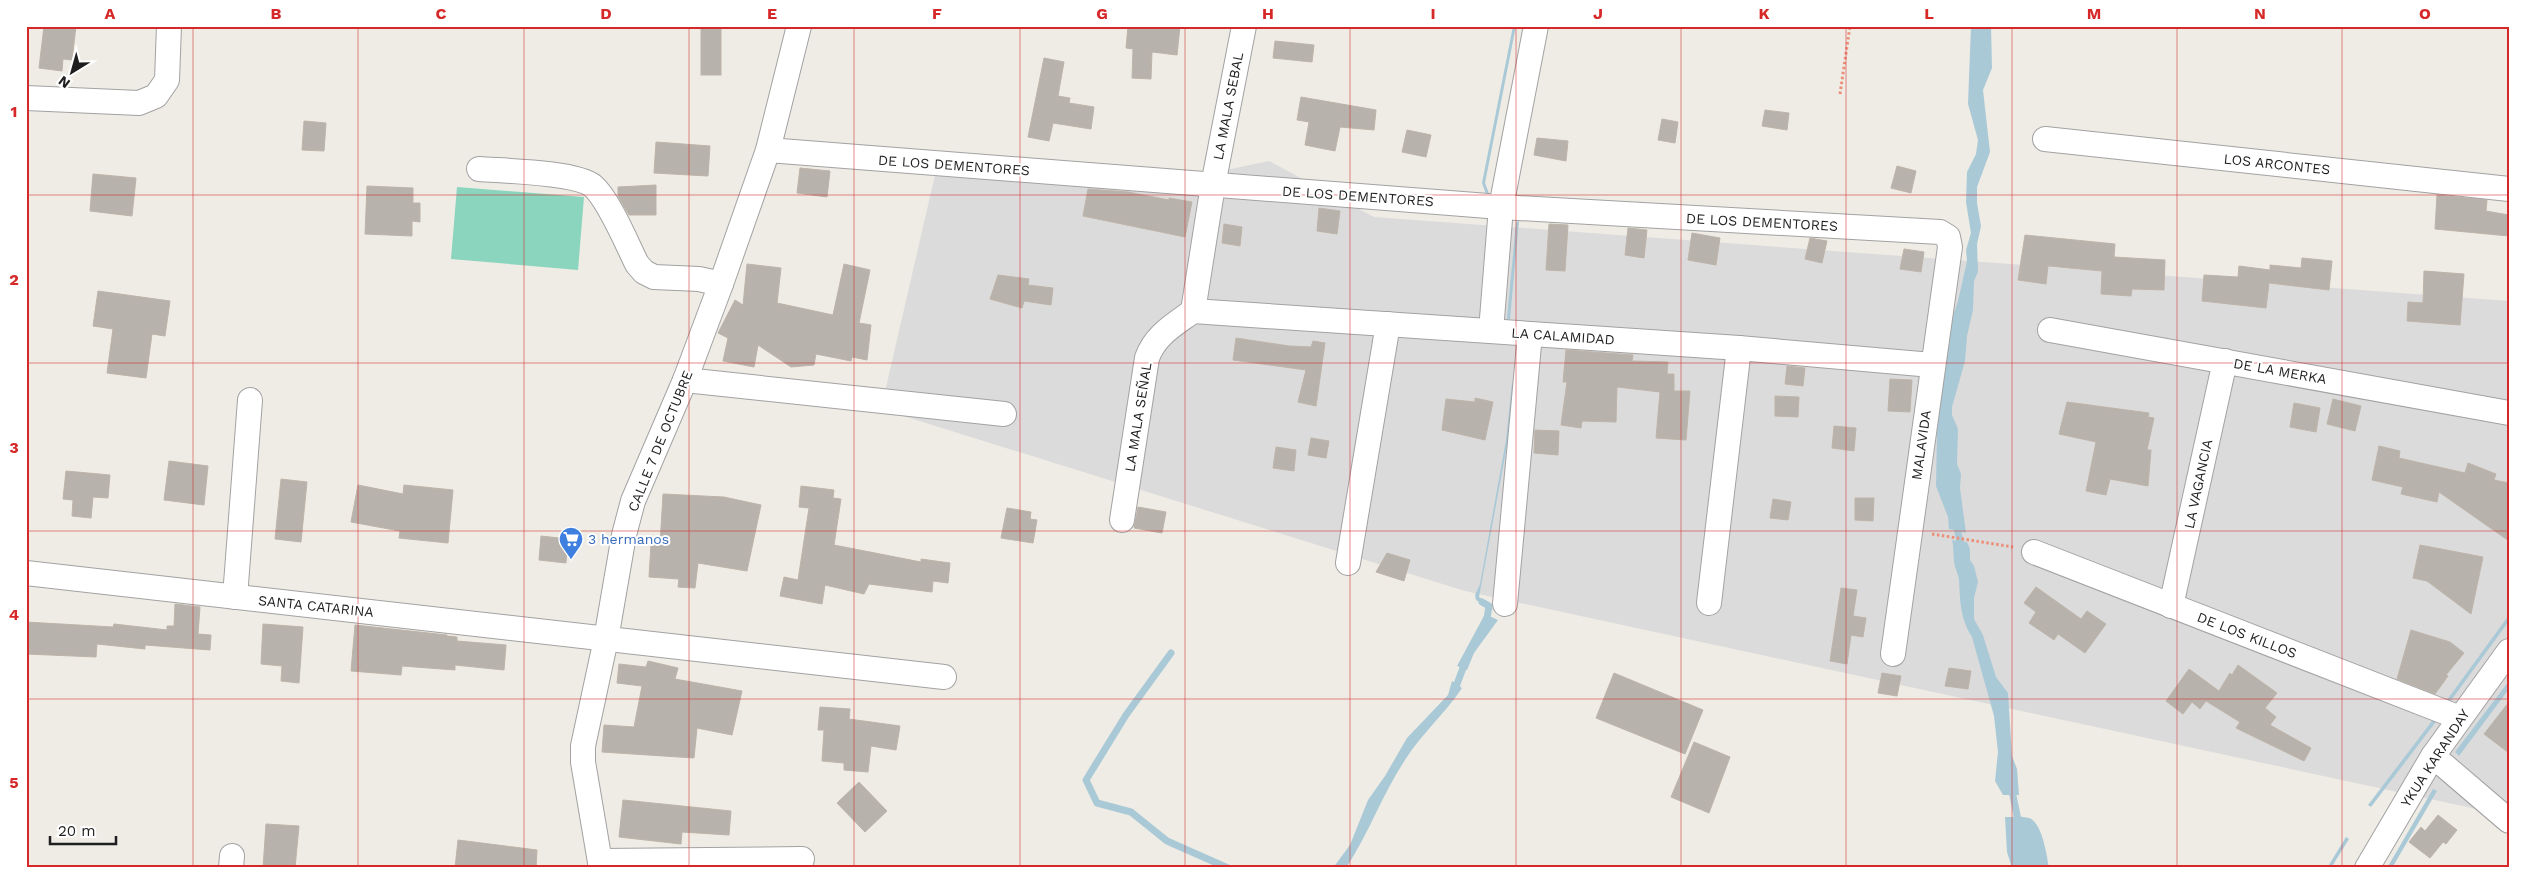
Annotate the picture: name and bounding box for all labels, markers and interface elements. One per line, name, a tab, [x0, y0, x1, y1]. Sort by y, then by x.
text: A	[105, 4, 116, 23]
text: B	[271, 4, 282, 23]
text: C	[436, 4, 447, 23]
text: D	[600, 4, 612, 23]
text: E	[767, 4, 777, 23]
text: F	[932, 4, 942, 23]
text: G	[1096, 4, 1108, 23]
text: H	[1262, 4, 1274, 23]
text: I	[1430, 4, 1436, 23]
text: J	[1593, 4, 1603, 23]
text: K	[1758, 4, 1770, 23]
text: L	[1924, 4, 1934, 23]
text: M	[2087, 4, 2101, 23]
text: N	[2254, 4, 2266, 23]
text: O	[2419, 4, 2431, 23]
north arrow	[48, 48, 98, 98]
street label: LA MALA SEBAL	[1210, 51, 1246, 161]
text: N	[55, 73, 73, 92]
text: 1	[11, 102, 17, 121]
street label: LOS ARCONTES	[2223, 150, 2331, 178]
street label: DE LOS DEMENTORES	[878, 152, 1030, 178]
street label: DE LOS DEMENTORES	[1282, 183, 1434, 209]
street label: DE LOS DEMENTORES	[1686, 210, 1838, 234]
text: 2	[9, 270, 19, 289]
street label: LA CALAMIDAD	[1511, 324, 1615, 348]
street label: DE LA MERKA	[2232, 355, 2328, 387]
street label: LA MALA SEÑAL	[1121, 361, 1155, 473]
street label: CALLE 7 DE OCTUBRE	[624, 368, 696, 514]
street label: MALAVIDA	[1908, 409, 1934, 481]
text: 3	[9, 438, 19, 457]
street label: LA VAGANCIA	[2181, 438, 2215, 530]
supermarket icon: 3 hermanos	[558, 526, 584, 560]
place label: 3 hermanos	[588, 531, 669, 547]
street label: SANTA CATARINA	[257, 592, 375, 620]
text: 4	[9, 605, 19, 624]
street label: DE LOS KILLOS	[2195, 609, 2299, 661]
street label: YKUA KARANDAY	[2397, 706, 2473, 810]
text: 5	[9, 773, 19, 792]
scale bar	[50, 814, 116, 846]
text: 20 m	[58, 822, 96, 840]

